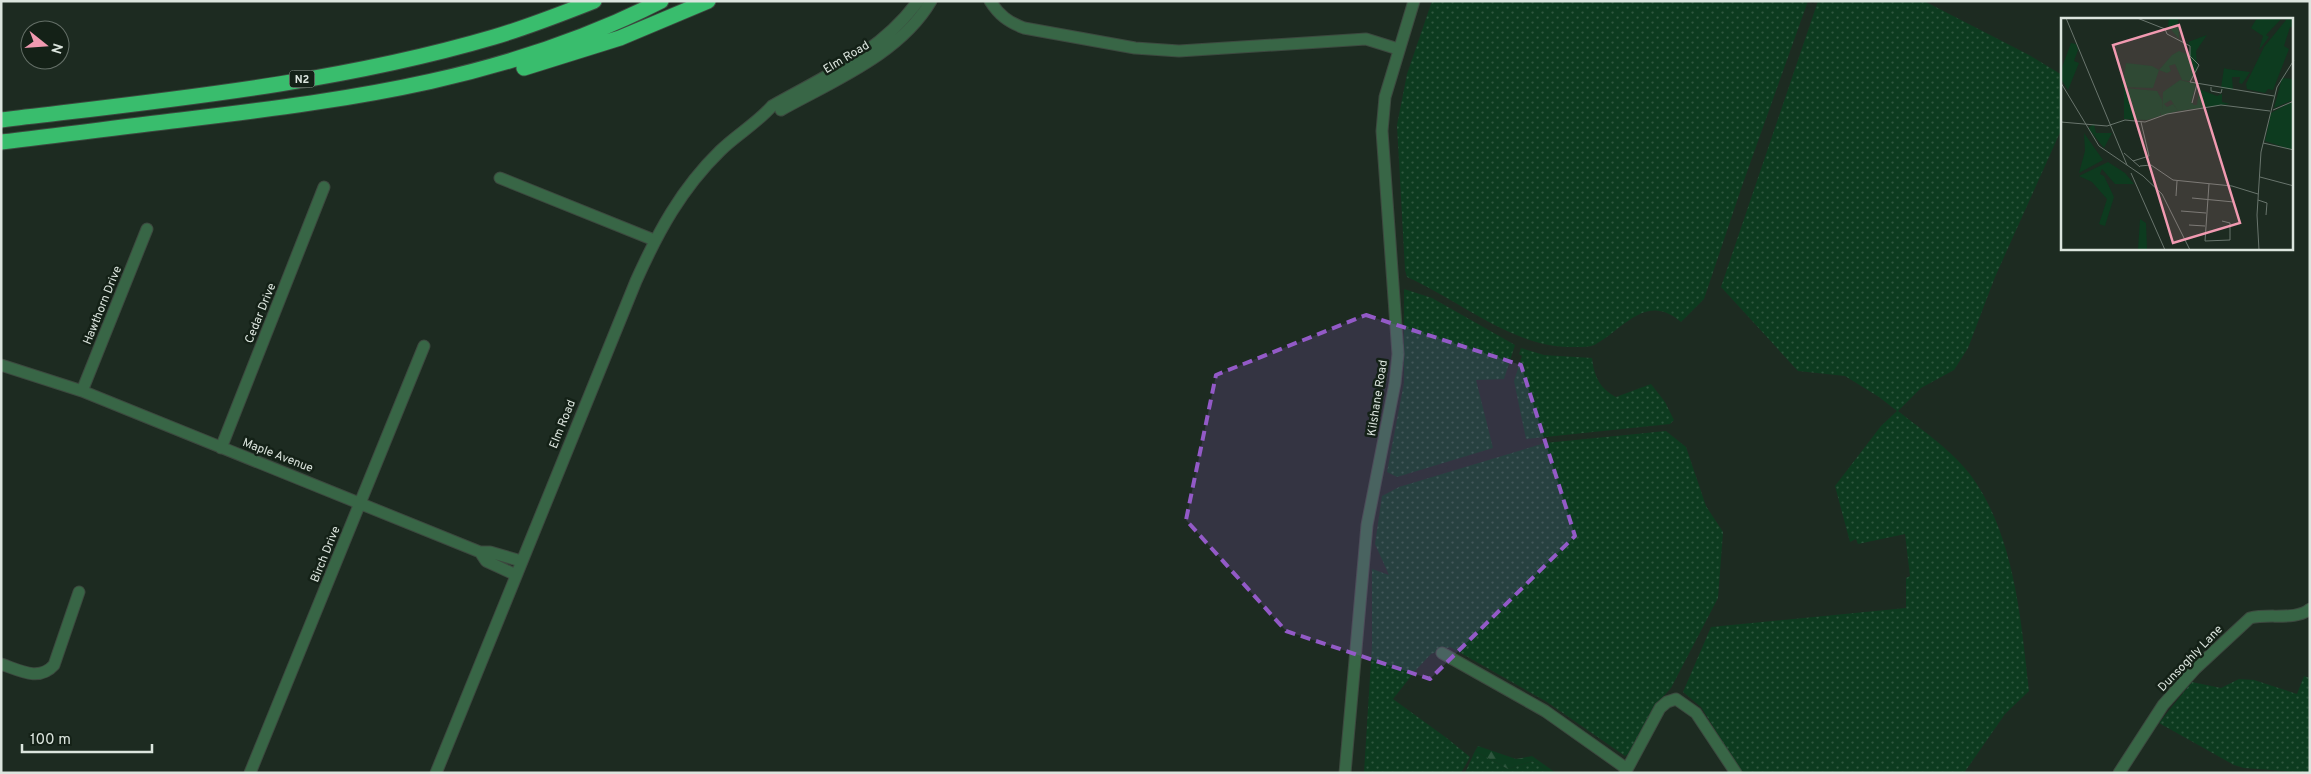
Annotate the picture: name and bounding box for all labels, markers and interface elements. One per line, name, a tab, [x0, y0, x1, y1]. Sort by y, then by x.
inset map	[2061, 18, 2294, 250]
north arrow	[20, 20, 70, 70]
street label: Elm Road	[820, 38, 873, 78]
text: N	[46, 41, 66, 56]
road number: N2	[290, 70, 314, 88]
street label: Hawthorn Drive	[80, 264, 126, 347]
street label: Cedar Drive	[242, 281, 280, 346]
street label: Kilshane Road	[1364, 359, 1392, 437]
street label: Elm Road	[546, 398, 580, 451]
street label: Maple Avenue	[240, 435, 315, 477]
street label: Birch Drive	[307, 524, 344, 585]
street label: Dunsoghly Lane	[2155, 622, 2227, 695]
scale bar	[22, 722, 152, 754]
text: 100 m	[30, 731, 71, 750]

